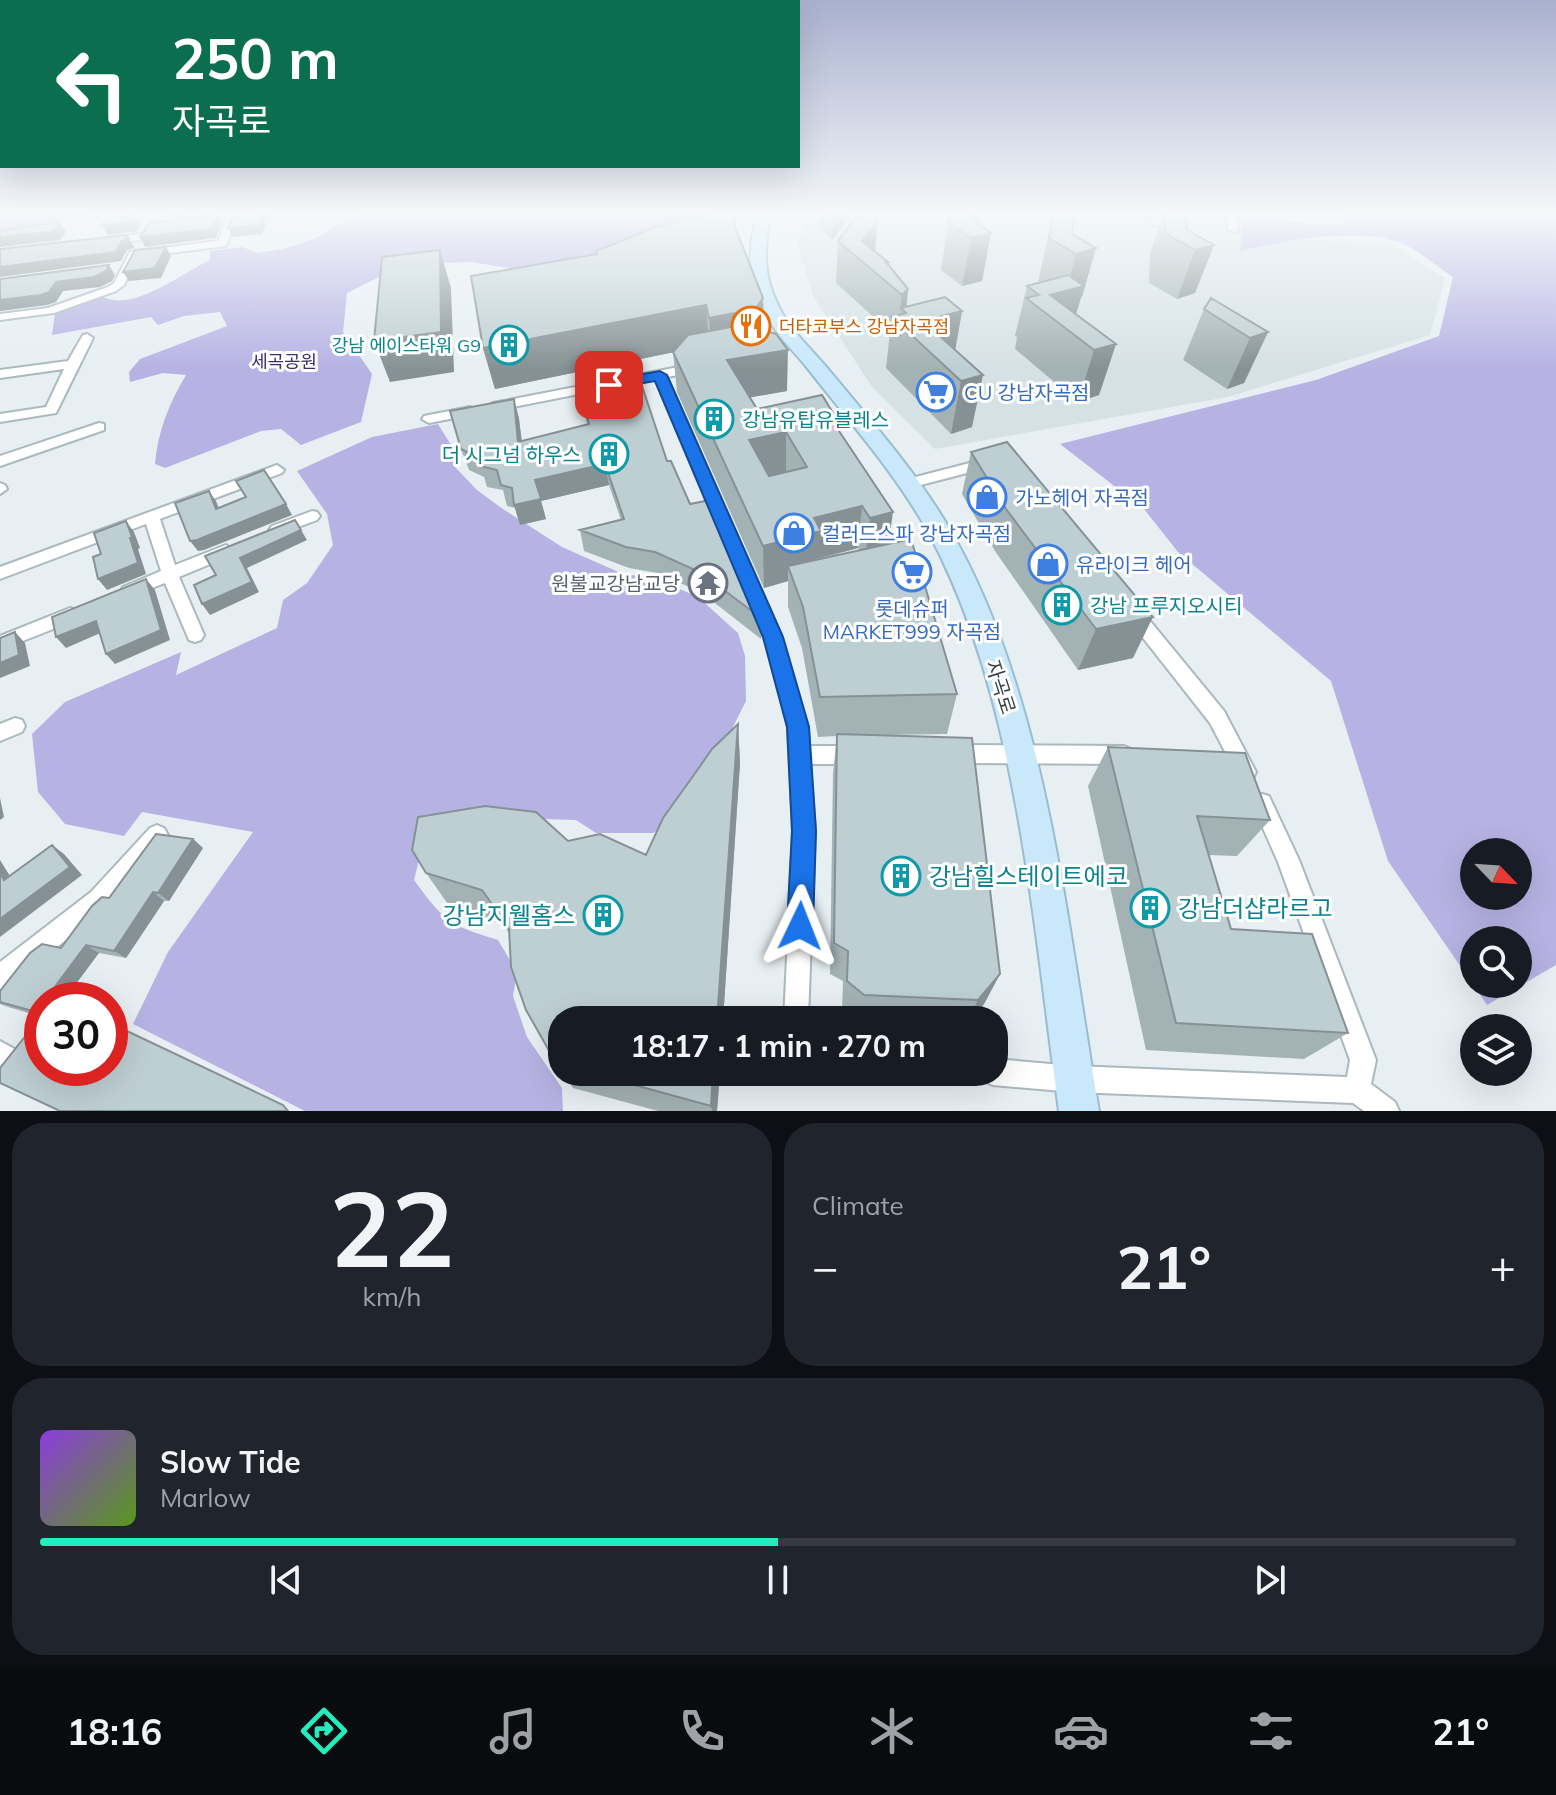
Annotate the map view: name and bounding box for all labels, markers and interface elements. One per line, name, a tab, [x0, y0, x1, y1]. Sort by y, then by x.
text: 250 m	[172, 23, 339, 93]
icon: left	[40, 32, 144, 136]
text: 자곡로	[172, 98, 271, 143]
restaurant icon: 더타코부스 강남자곡점	[730, 305, 772, 347]
place label: 더타코부스 강남자곡점	[779, 315, 949, 338]
building icon: 강남 에이스타워 G9	[488, 324, 530, 366]
place label: 강남 에이스타워 G9	[332, 334, 481, 357]
park label: 세곡공원	[251, 350, 317, 373]
pin	[575, 351, 643, 419]
icon: arrive	[587, 363, 631, 407]
supermarket icon: CU 강남자곡점	[915, 371, 957, 413]
place label: CU 강남자곡점	[964, 380, 1090, 405]
building icon: 강남유탑유블레스	[693, 398, 735, 440]
place label: 강남유탑유블레스	[742, 407, 889, 432]
building icon: 더 시그넘 하우스	[588, 433, 630, 475]
place label: 더 시그넘 하우스	[442, 442, 581, 467]
shop icon: 가노헤어 자곡점	[966, 476, 1008, 518]
place label: 가노헤어 자곡점	[1015, 485, 1149, 510]
shop icon: 컬러드스파 강남자곡점	[773, 512, 815, 554]
place label: 컬러드스파 강남자곡점	[822, 521, 1011, 546]
shop icon: 유라이크 헤어	[1027, 543, 1069, 585]
supermarket icon: 롯데슈퍼 MARKET999 자곡점	[891, 551, 933, 593]
place label: 유라이크 헤어	[1076, 552, 1192, 577]
temple icon: 원불교강남교당	[687, 562, 729, 604]
place label: 원불교강남교당	[551, 571, 680, 596]
building icon: 강남 프루지오시티	[1041, 584, 1083, 626]
place label: 강남 프루지오시티	[1090, 593, 1242, 618]
place label: 롯데슈퍼 MARKET999 자곡점	[823, 596, 1001, 644]
street label: 자곡로	[981, 657, 1021, 717]
north arrow	[1460, 838, 1532, 910]
map controls	[1460, 838, 1532, 1086]
building icon: 강남힐스테이트에코	[880, 855, 922, 897]
place label: 강남힐스테이트에코	[929, 861, 1128, 891]
position arrow	[758, 884, 842, 968]
building icon: 강남더샵라르고	[1129, 887, 1171, 929]
place label: 강남더샵라르고	[1178, 893, 1333, 923]
building icon: 강남지웰홈스	[582, 894, 624, 936]
place label: 강남지웰홈스	[443, 900, 575, 930]
button: search	[1460, 926, 1532, 998]
speed limit sign: 30	[24, 982, 128, 1086]
button: layers	[1460, 1014, 1532, 1086]
text: 18:17 · 1 min · 270 m	[630, 1027, 926, 1065]
text: 22	[330, 1162, 454, 1293]
text: Climate	[812, 1189, 904, 1222]
text: 21°	[1117, 1229, 1211, 1304]
text: −	[812, 1239, 838, 1294]
text: +	[1490, 1239, 1516, 1294]
text: km/h	[363, 1280, 421, 1313]
text: Slow Tide	[160, 1443, 301, 1481]
text: Marlow	[160, 1481, 251, 1514]
icon: previous	[264, 1558, 308, 1602]
icon: pause	[756, 1558, 800, 1602]
icon: next	[1248, 1558, 1292, 1602]
icon: directions	[296, 1703, 352, 1759]
icon: music	[485, 1703, 541, 1759]
icon: phone	[674, 1703, 730, 1759]
icon: climate	[864, 1703, 920, 1759]
icon: car	[1053, 1703, 1109, 1759]
icon: filters	[1243, 1703, 1299, 1759]
text: 18:16	[67, 1709, 162, 1754]
text: 21°	[1432, 1709, 1489, 1754]

